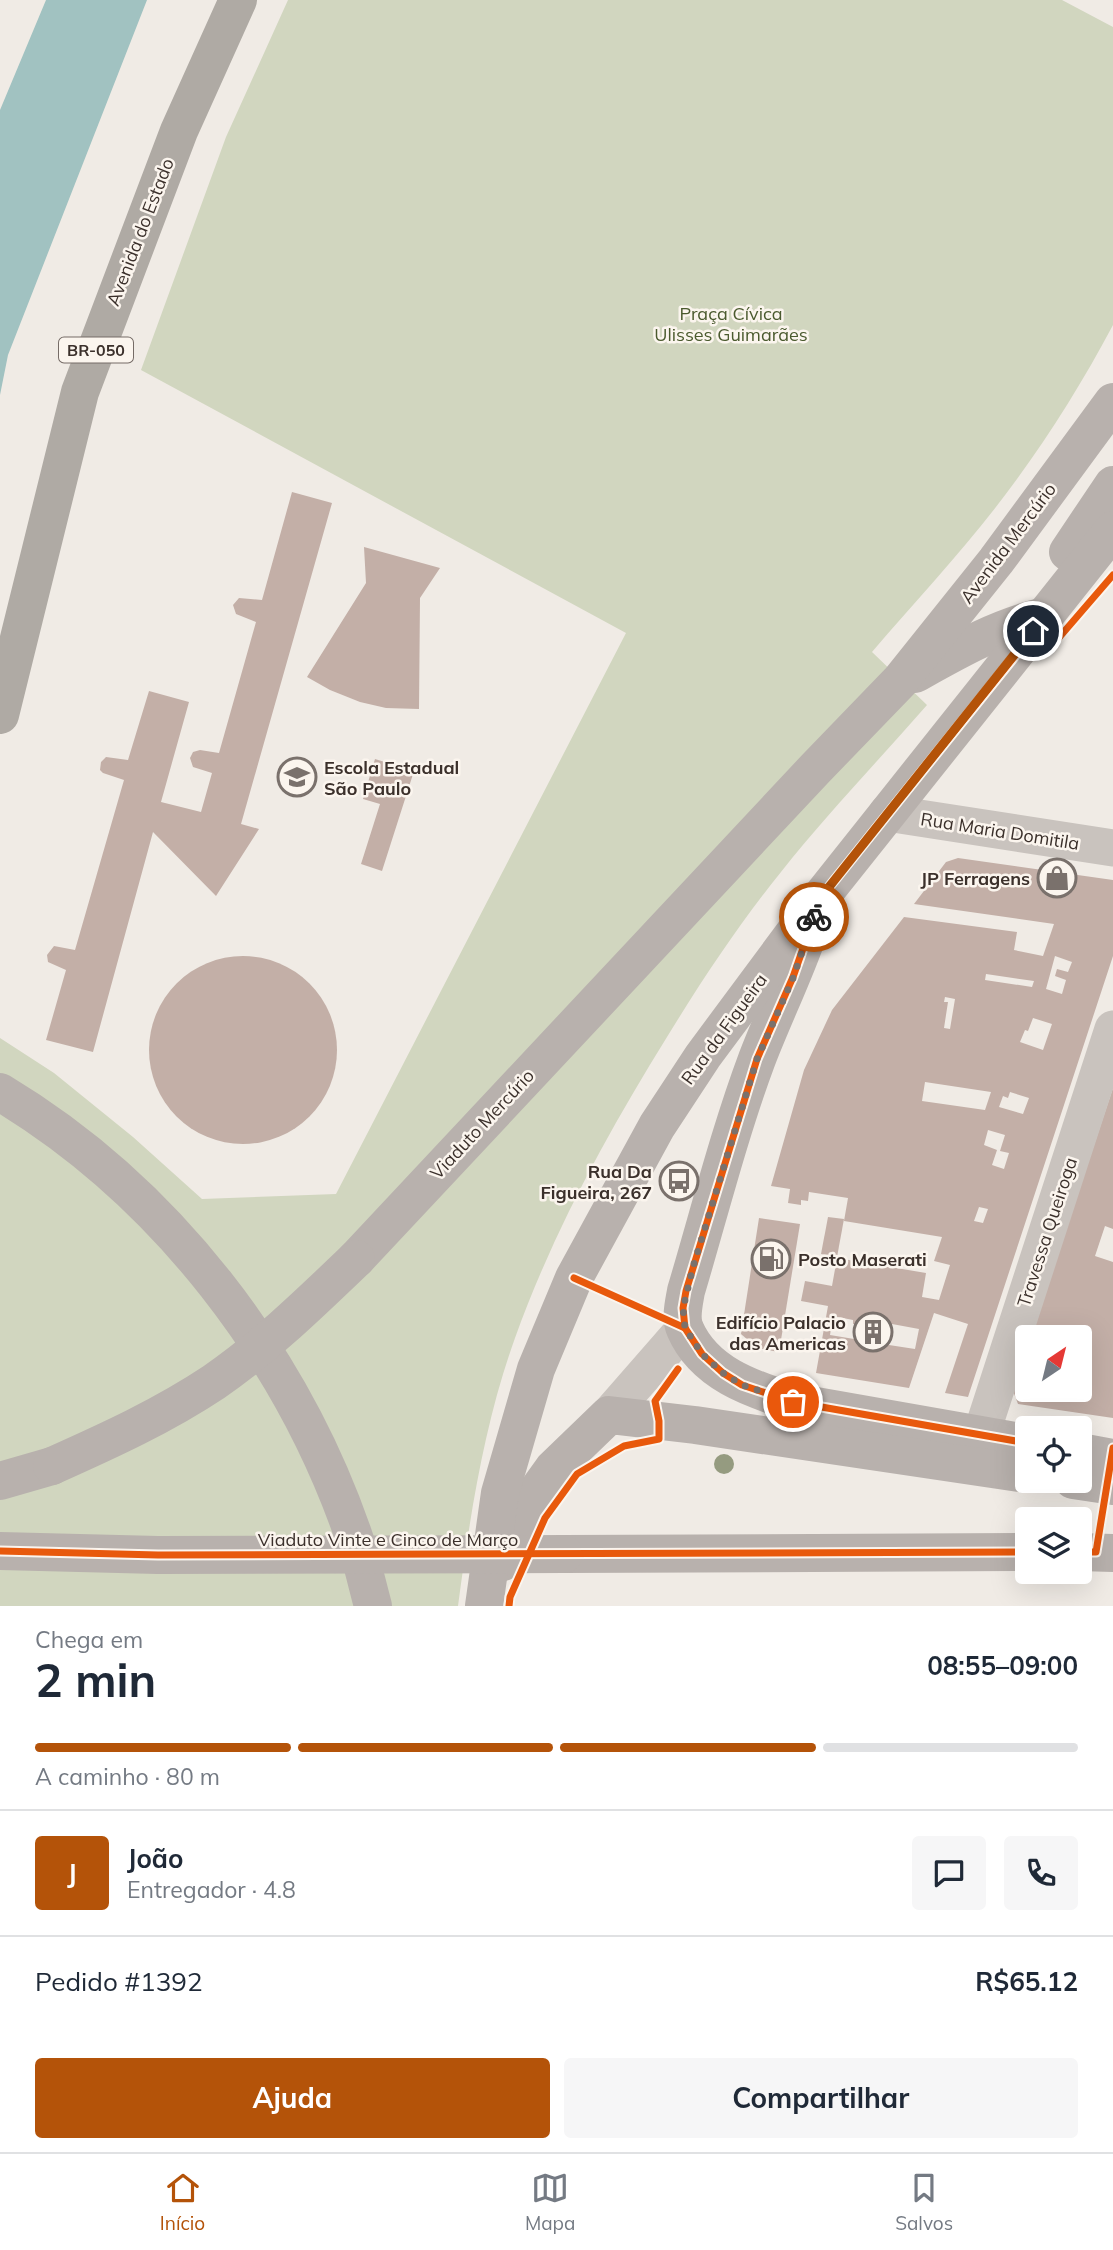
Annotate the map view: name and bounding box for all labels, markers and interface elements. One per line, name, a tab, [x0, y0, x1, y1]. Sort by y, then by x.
street label: Avenida do Estado	[101, 155, 179, 309]
park label: Praça Cívica Ulisses Guimarães	[654, 302, 808, 346]
road number: BR-050	[59, 338, 133, 362]
street label: Avenida Mercúrio	[955, 478, 1061, 608]
pin	[1003, 601, 1063, 661]
icon: home	[1014, 612, 1052, 650]
school or university icon: Escola Estadual São Paulo	[276, 756, 318, 798]
place label: Escola Estadual São Paulo	[324, 756, 459, 800]
street label: Rua Maria Domitila	[919, 807, 1081, 855]
shop icon: JP Ferragens	[1036, 857, 1078, 899]
place label: JP Ferragens	[921, 867, 1030, 890]
courier	[779, 882, 849, 952]
icon: bike	[795, 898, 833, 936]
street label: Rua da Figueira	[676, 969, 772, 1089]
street label: Viaduto Mercúrio	[425, 1064, 539, 1184]
street label: Travessa Queiroga	[1012, 1154, 1082, 1310]
place label: Rua Da Figueira, 267	[541, 1160, 652, 1204]
bus stop icon: Rua Da Figueira, 267	[658, 1160, 700, 1202]
fuel station icon: Posto Maserati	[750, 1238, 792, 1280]
place label: Posto Maserati	[798, 1248, 927, 1271]
place label: Edifício Palacio das Americas	[716, 1311, 846, 1355]
building icon: Edifício Palacio das Americas	[852, 1311, 894, 1353]
north arrow	[1015, 1325, 1092, 1402]
map controls	[1015, 1325, 1092, 1584]
pin	[763, 1372, 823, 1432]
icon: bag	[774, 1383, 812, 1421]
button: locate	[1015, 1416, 1092, 1493]
button: layers	[1015, 1507, 1092, 1584]
street label: Viaduto Vinte e Cinco de Março	[258, 1528, 518, 1551]
text: Chega em	[35, 1625, 143, 1654]
text: 08:55–09:00	[927, 1649, 1078, 1682]
text: 2 min	[35, 1651, 156, 1709]
text: A caminho · 80 m	[35, 1762, 220, 1791]
button: chat	[912, 1836, 986, 1910]
button: phone	[1004, 1836, 1078, 1910]
text: João	[127, 1842, 183, 1875]
text: J	[67, 1857, 77, 1890]
text: Entregador · 4.8	[127, 1875, 296, 1904]
text: Pedido #1392	[35, 1965, 203, 1998]
text: R$65.12	[975, 1965, 1078, 1998]
button: Ajuda	[35, 2058, 550, 2138]
button: Compartilhar	[564, 2058, 1078, 2138]
tab: Início	[160, 2169, 205, 2235]
tab: Mapa	[525, 2169, 575, 2235]
tab: Salvos	[895, 2169, 953, 2235]

